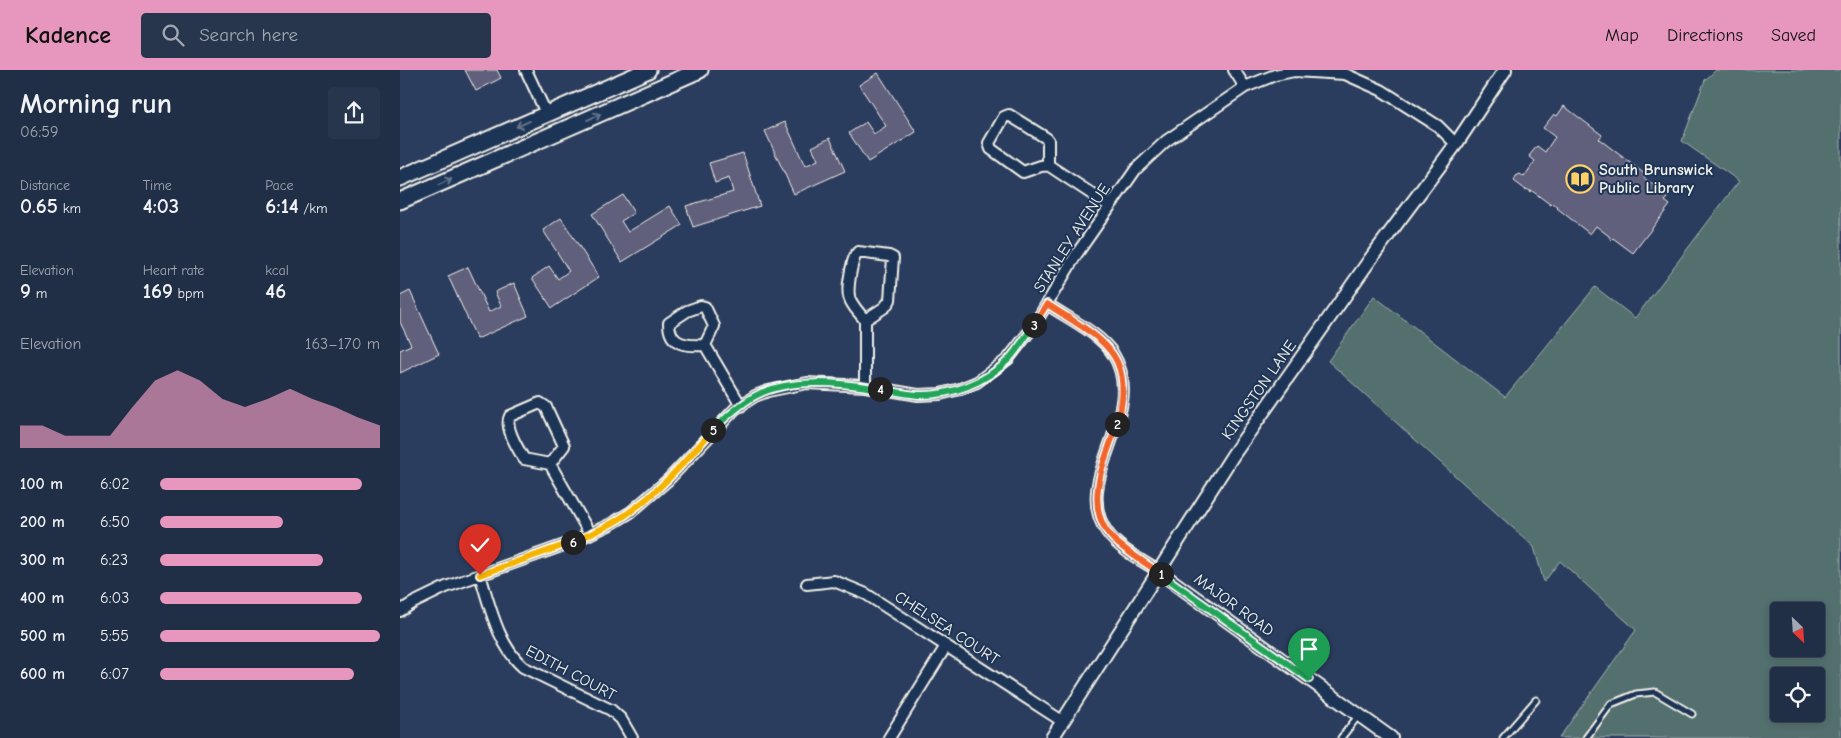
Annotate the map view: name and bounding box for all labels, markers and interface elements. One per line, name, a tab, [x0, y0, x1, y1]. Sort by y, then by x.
search box	[141, 13, 491, 58]
text: Kadence	[25, 21, 111, 49]
icon: search	[159, 21, 187, 49]
text: Search here	[199, 24, 298, 46]
text: Map	[1605, 25, 1639, 46]
text: Directions	[1667, 25, 1743, 46]
text: Saved	[1771, 25, 1816, 46]
button: share	[328, 87, 380, 139]
text: Morning run	[20, 88, 172, 120]
one-way arrow	[586, 111, 601, 121]
one-way arrow	[516, 119, 531, 129]
text: 06:59	[20, 123, 58, 141]
place label: South Brunswick Public Library	[1599, 161, 1713, 197]
library icon: South Brunswick Public Library	[1565, 164, 1595, 194]
one-way arrow	[437, 176, 452, 186]
text: Distance	[20, 177, 70, 194]
text: Time	[143, 177, 172, 194]
text: Pace	[265, 177, 294, 194]
street label: STANLEY AVENUE	[1030, 180, 1114, 296]
text: 0.65	[20, 194, 58, 218]
text: 4:03	[143, 194, 179, 218]
text: 6:14	[265, 194, 299, 218]
text: km	[58, 200, 81, 217]
text: /km	[299, 200, 328, 217]
text: Elevation	[20, 262, 74, 279]
text: Heart rate	[143, 262, 204, 279]
text: kcal	[265, 262, 289, 279]
text: 9	[20, 279, 31, 303]
text: 169	[143, 279, 173, 303]
text: 46	[265, 279, 286, 303]
text: m	[31, 285, 47, 302]
text: bpm	[173, 285, 204, 302]
pin: 3	[1022, 312, 1046, 338]
text: 3	[1031, 317, 1038, 334]
text: Elevation	[20, 335, 81, 353]
text: 163–170 m	[305, 335, 380, 353]
street label: KINGSTON LANE	[1218, 337, 1300, 443]
pin: 4	[868, 376, 892, 402]
text: 4	[877, 381, 884, 398]
pin: 2	[1104, 412, 1130, 436]
text: 2	[1114, 416, 1121, 433]
pin: 5	[700, 418, 726, 442]
text: 5	[710, 422, 717, 439]
text: 100 m	[20, 475, 63, 493]
text: 6:02	[100, 475, 130, 493]
text: 200 m	[20, 513, 65, 531]
text: 6:50	[100, 513, 130, 531]
pin	[459, 524, 501, 575]
pin: 6	[560, 530, 586, 554]
icon: check	[466, 531, 494, 559]
text: 6	[570, 534, 577, 551]
text: 300 m	[20, 551, 65, 569]
text: 6:23	[100, 551, 128, 569]
pin: 1	[1148, 562, 1174, 586]
text: 1	[1159, 566, 1164, 583]
street label: MAJOR ROAD	[1191, 570, 1277, 640]
street label: CHELSEA COURT	[891, 587, 1003, 669]
text: 400 m	[20, 589, 64, 607]
text: 6:03	[100, 589, 129, 607]
north arrow	[1770, 602, 1825, 658]
map controls	[1770, 602, 1825, 722]
text: 500 m	[20, 627, 65, 645]
text: 5:55	[100, 627, 129, 645]
pin	[1288, 628, 1330, 679]
icon: arrive	[1295, 635, 1323, 663]
street label: EDITH COURT	[523, 642, 620, 705]
text: 600 m	[20, 665, 65, 683]
text: 6:07	[100, 665, 129, 683]
button: locate	[1770, 667, 1825, 722]

